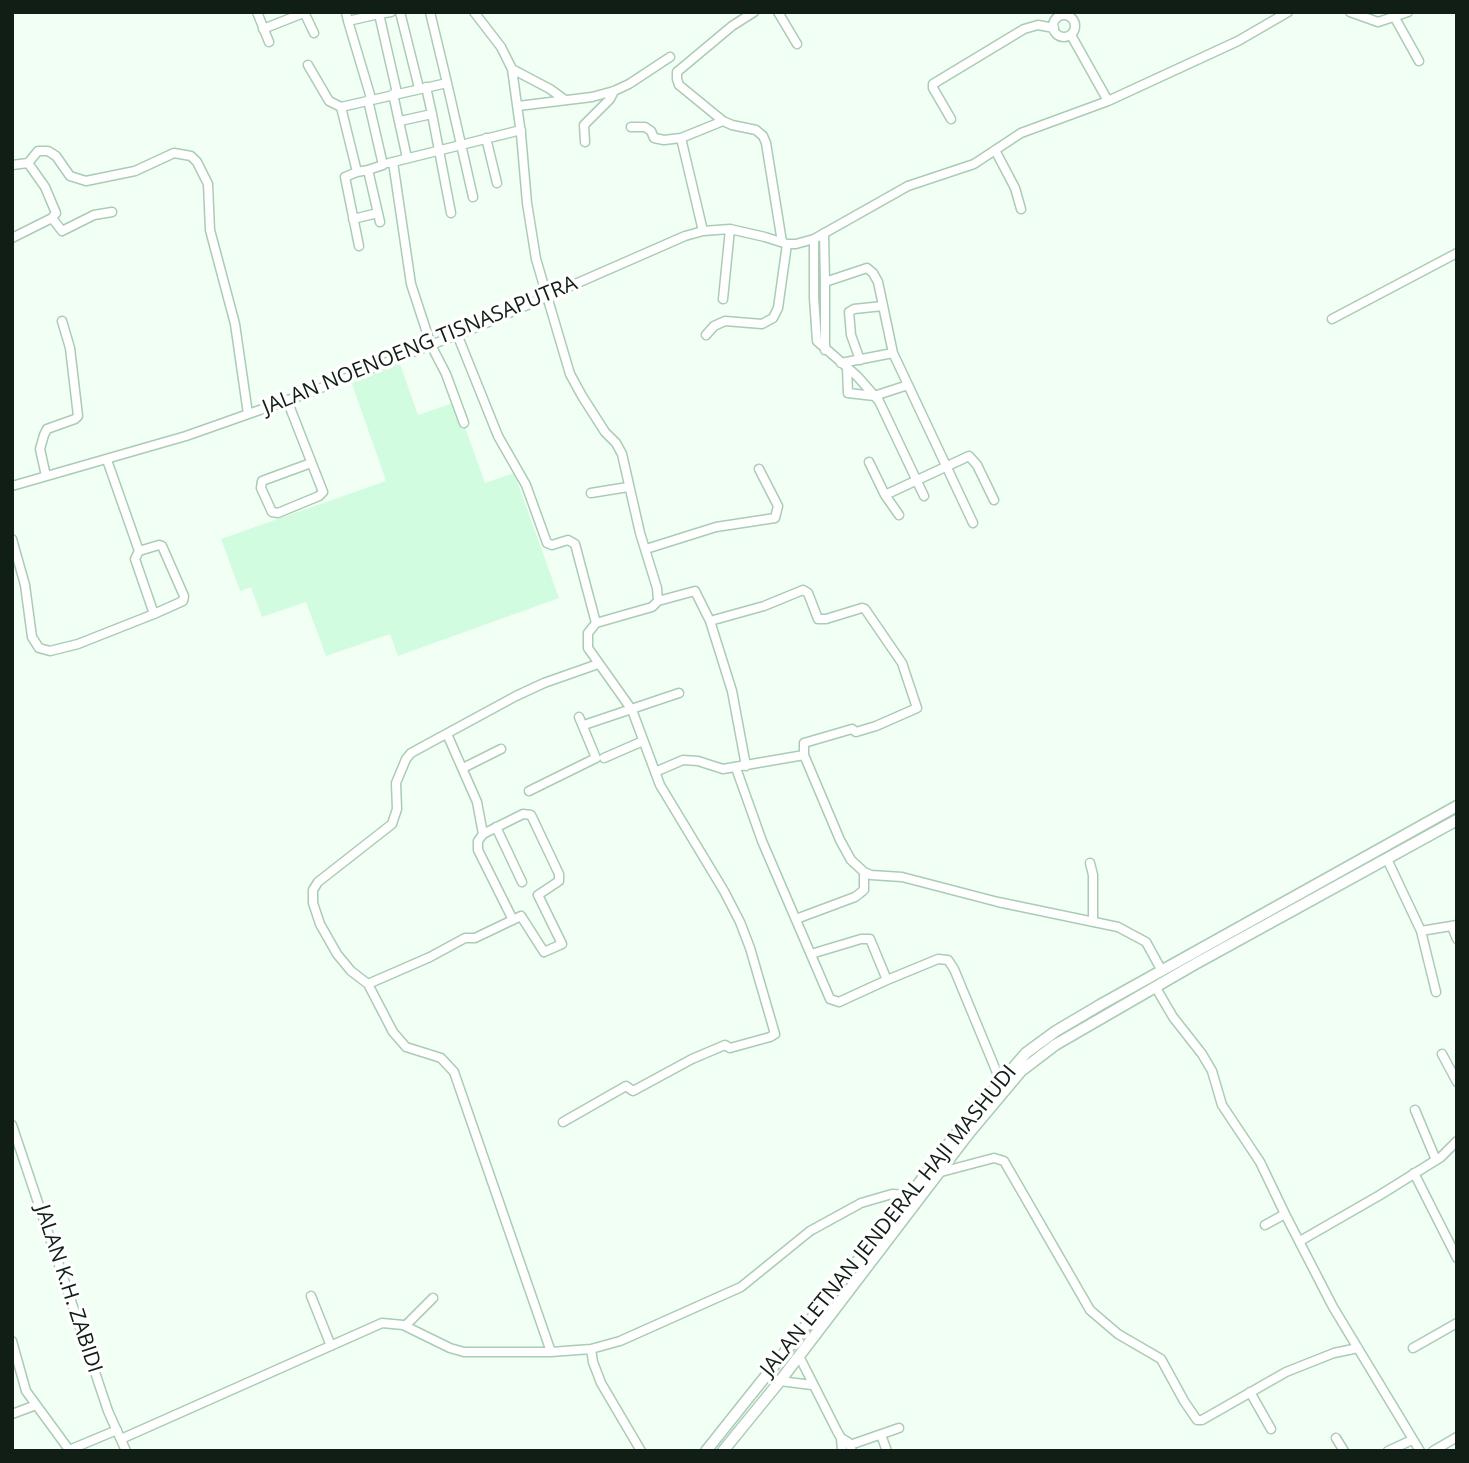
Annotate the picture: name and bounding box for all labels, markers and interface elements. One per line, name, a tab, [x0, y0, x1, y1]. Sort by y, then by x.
street label: JALAN NOENOENG TISNASAPUTRA	[259, 271, 581, 421]
street label: JALAN LETNAN JENDERAL HAJI MASHUDI	[756, 1060, 1022, 1382]
street label: JALAN K.H. ZABIDI	[29, 1202, 107, 1376]

